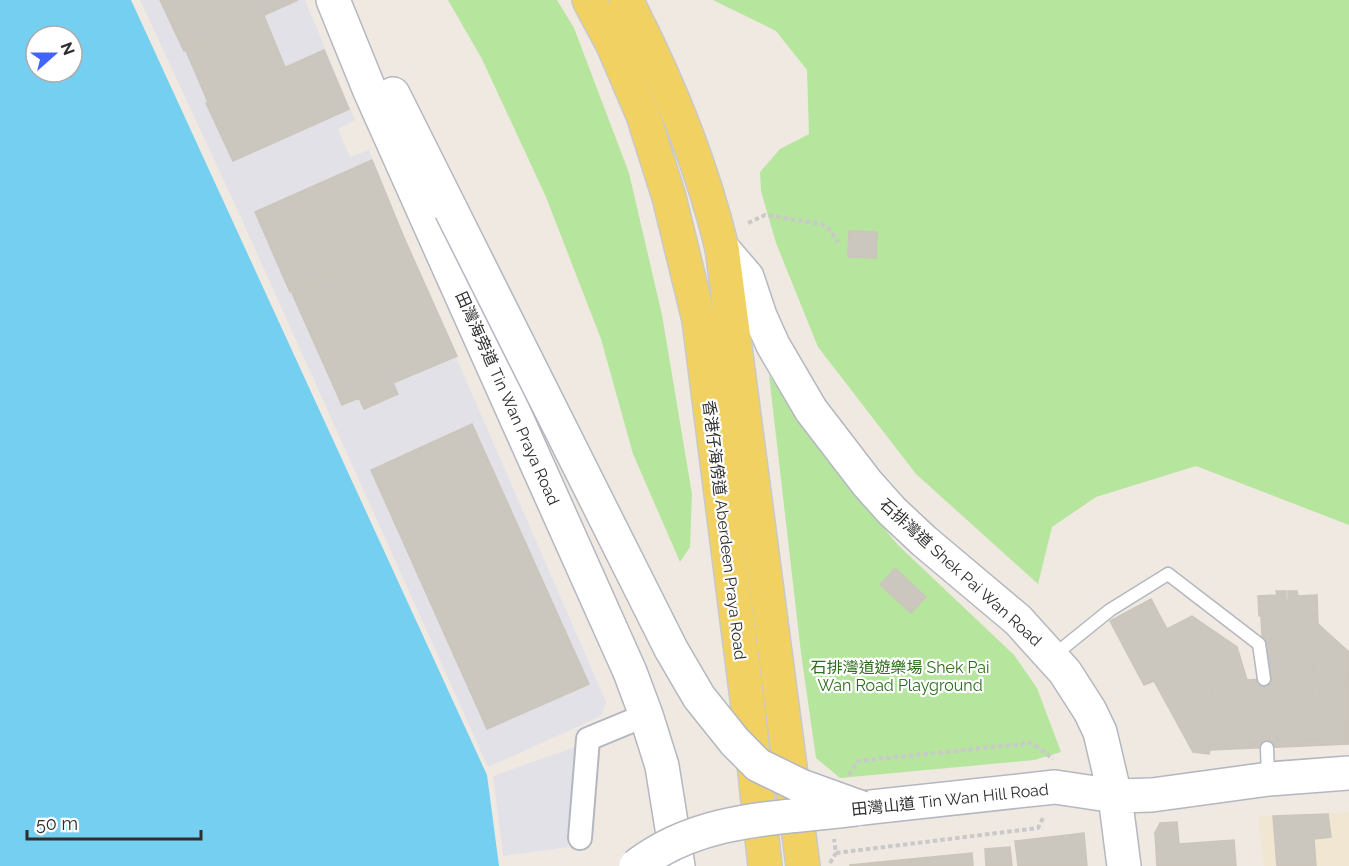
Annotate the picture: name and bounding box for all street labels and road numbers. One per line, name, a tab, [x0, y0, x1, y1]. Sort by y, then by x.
street label: 田灣海旁道 Tin Wan Praya Road	[452, 288, 563, 508]
street label: 香港仔海傍道 Aberdeen Praya Road	[699, 399, 750, 661]
street label: 石排灣道 Shek Pai Wan Road	[876, 495, 1045, 650]
street label: 田灣山道 Tin Wan Hill Road	[851, 780, 1050, 819]

